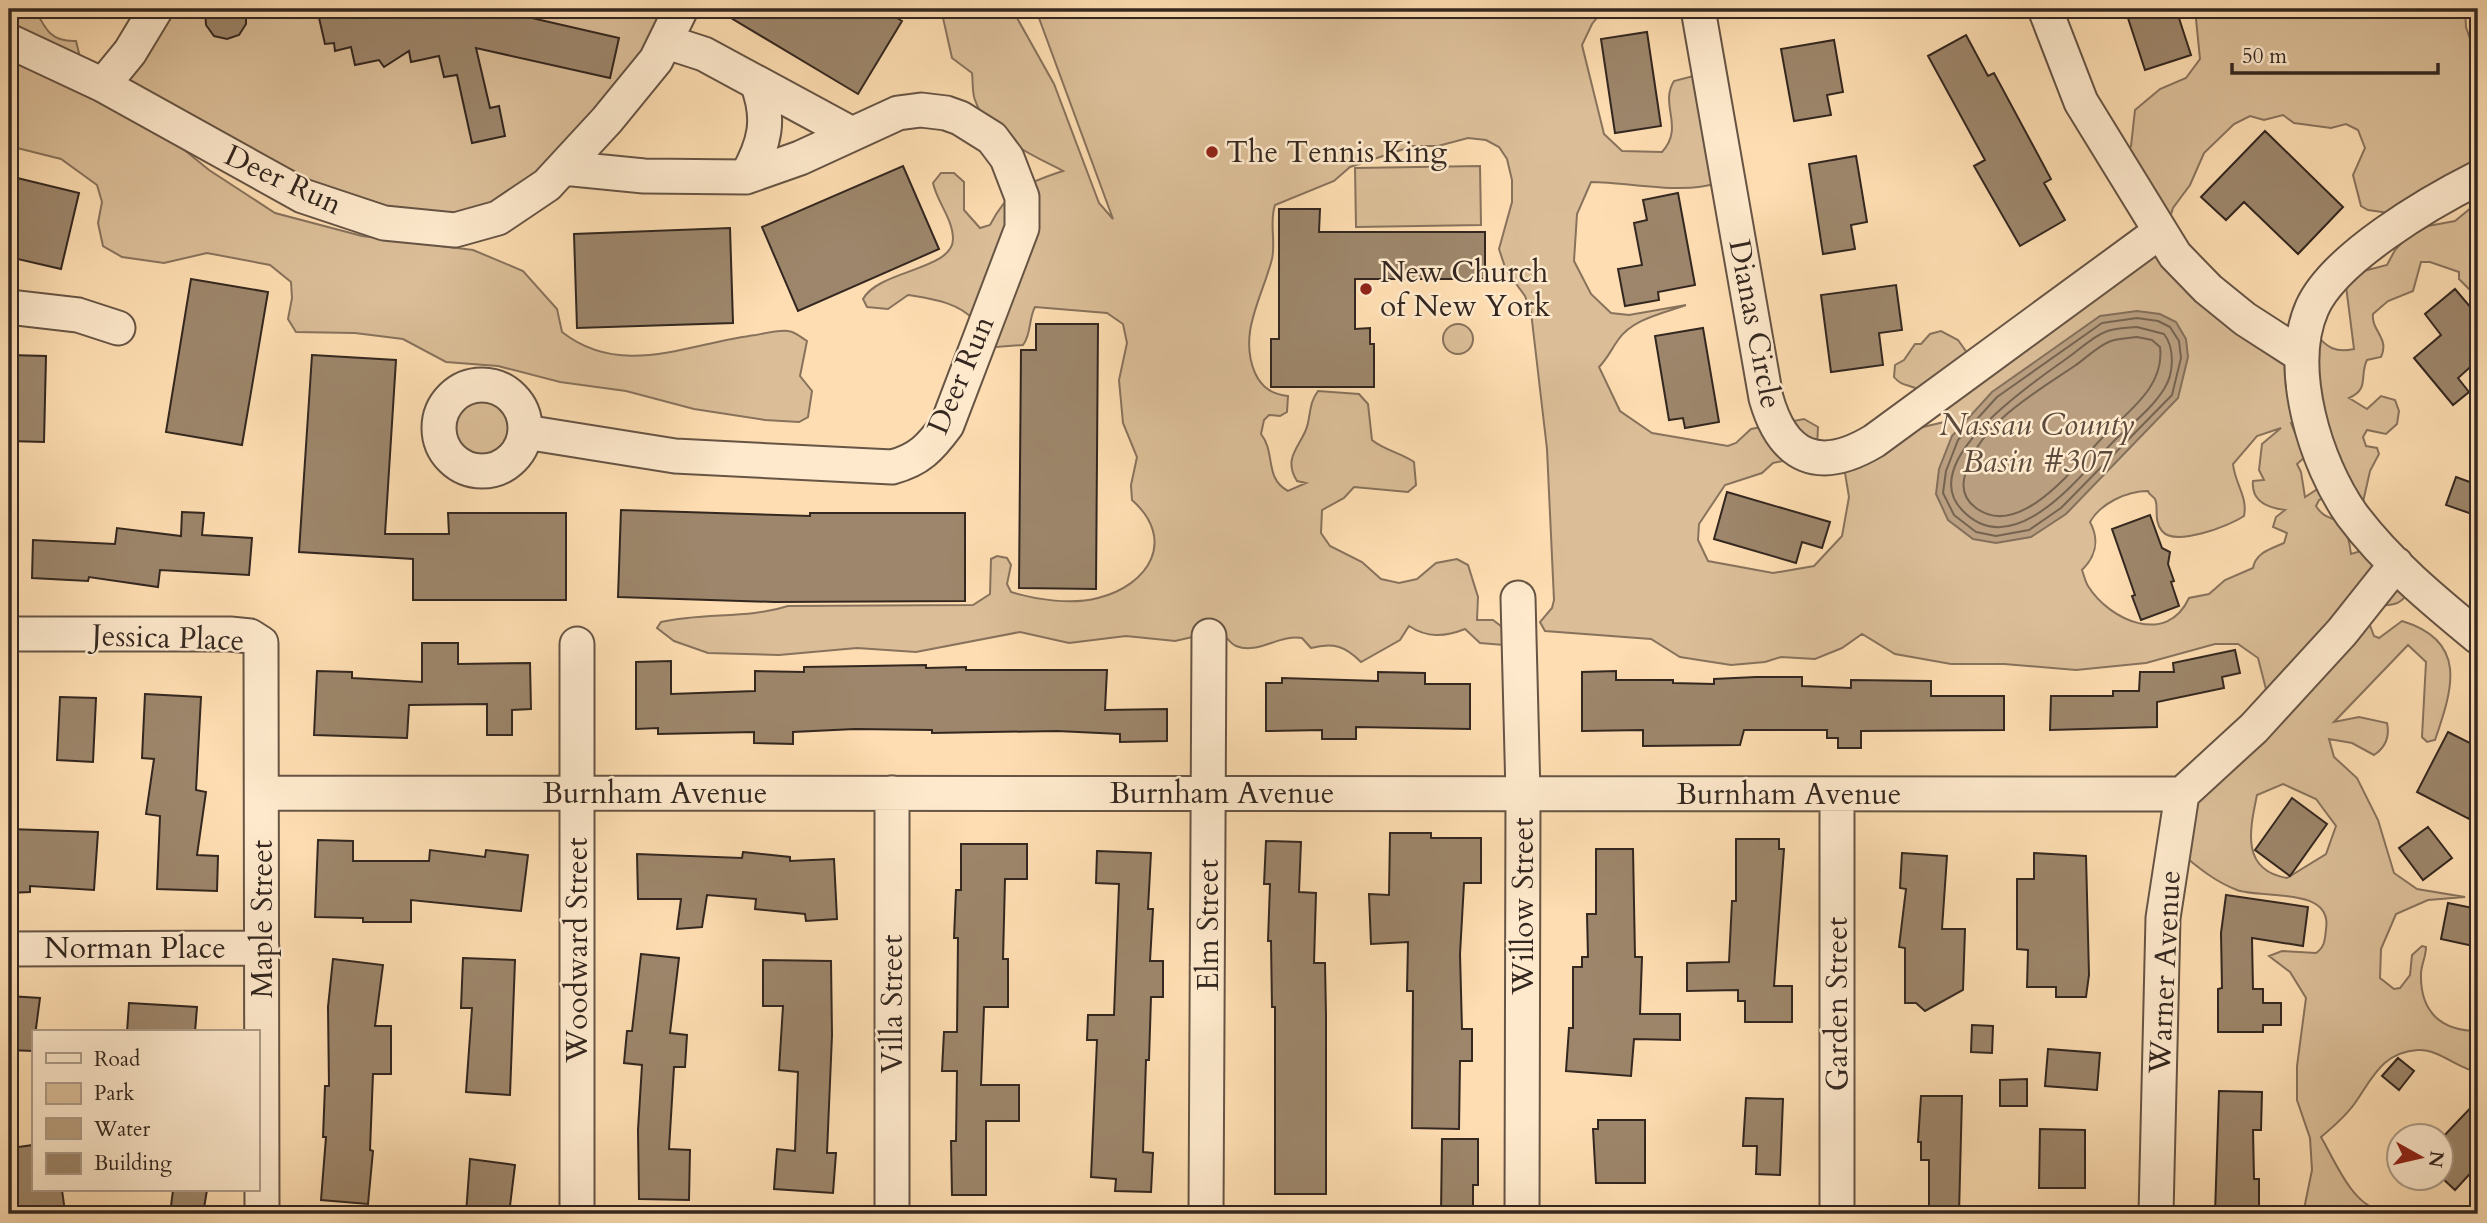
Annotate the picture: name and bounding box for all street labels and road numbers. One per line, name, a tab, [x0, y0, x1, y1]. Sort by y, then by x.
street label: Deer Run	[218, 135, 348, 225]
street label: Dianas Circle	[1719, 236, 1791, 412]
street label: Deer Run	[918, 309, 1004, 441]
street label: Jessica Place	[87, 615, 245, 661]
street label: Burnham Avenue	[543, 773, 768, 814]
street label: Burnham Avenue	[1110, 773, 1335, 814]
street label: Burnham Avenue	[1677, 774, 1902, 815]
street label: Willow Street	[1503, 817, 1544, 996]
street label: Woodward Street	[557, 837, 598, 1064]
street label: Maple Street	[242, 839, 283, 998]
street label: Elm Street	[1188, 859, 1229, 991]
street label: Warner Avenue	[2139, 869, 2191, 1076]
street label: Garden Street	[1817, 916, 1858, 1091]
street label: Norman Place	[44, 928, 226, 969]
street label: Villa Street	[872, 934, 913, 1073]

